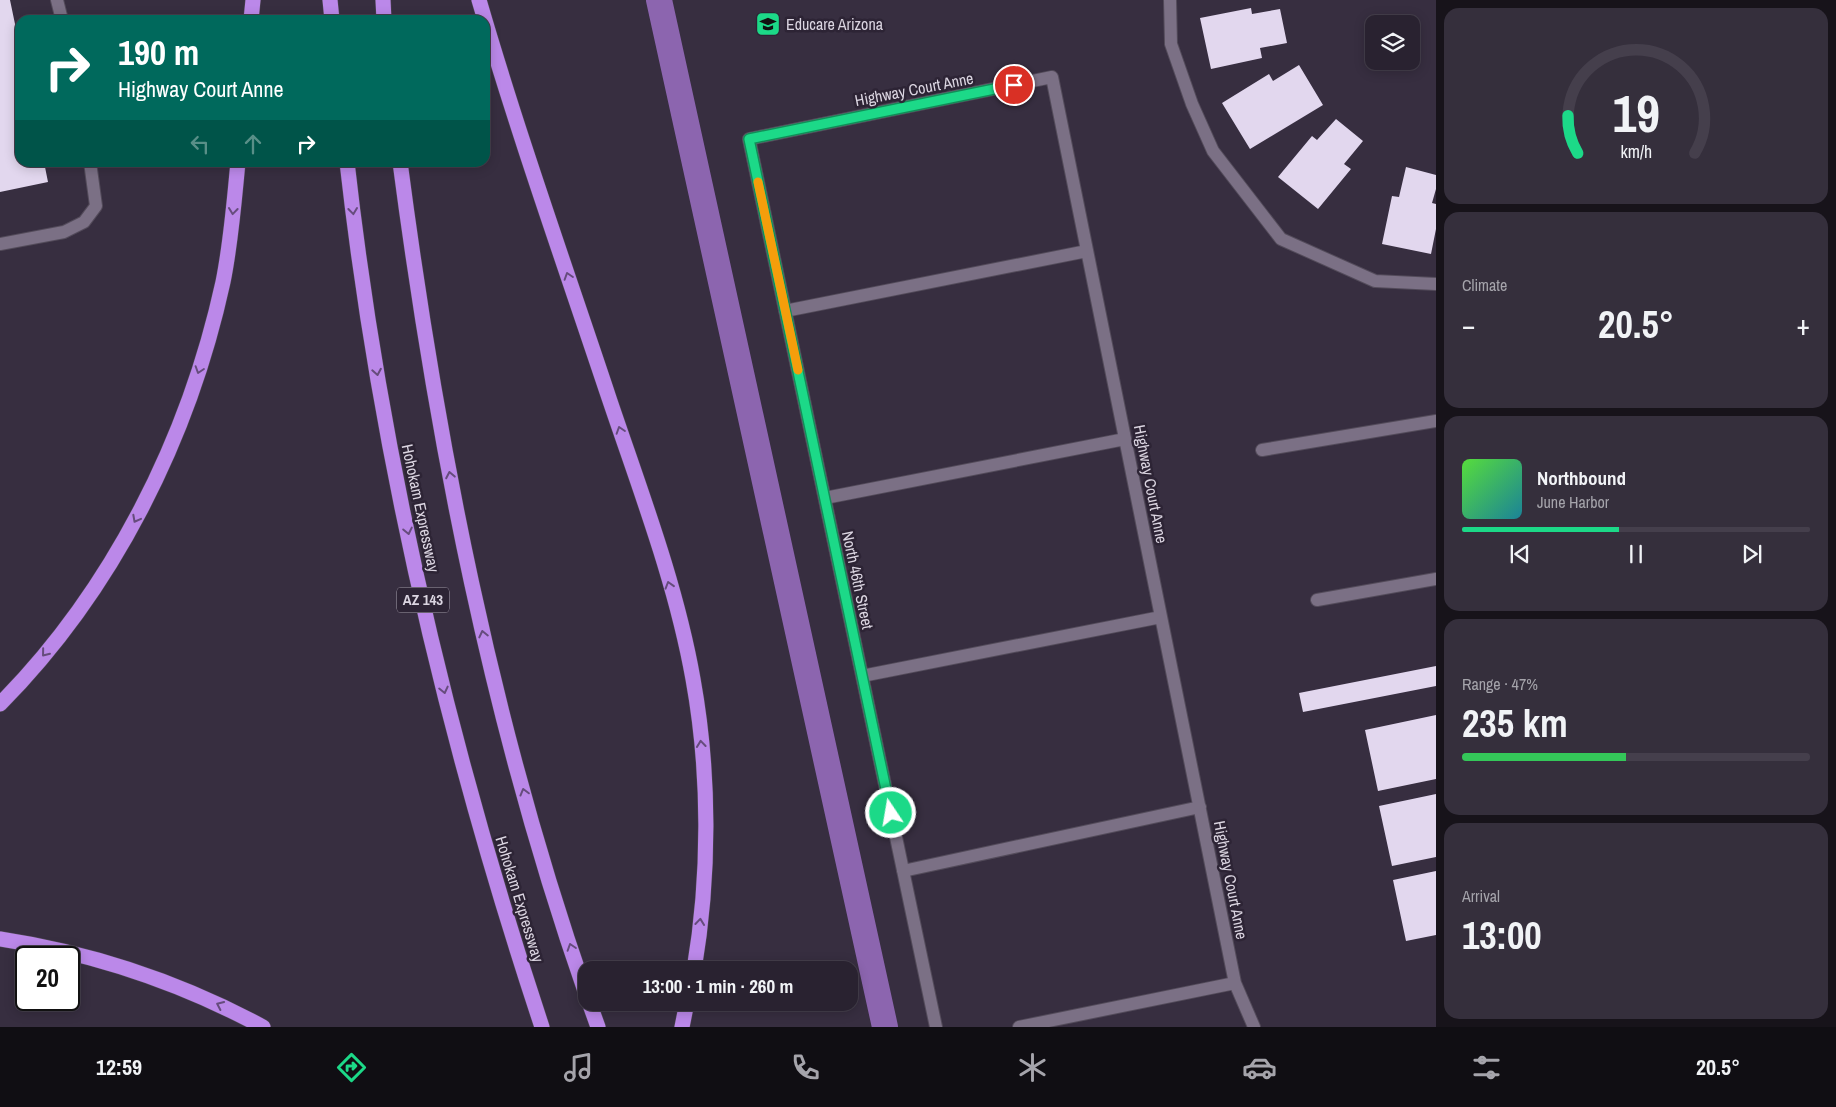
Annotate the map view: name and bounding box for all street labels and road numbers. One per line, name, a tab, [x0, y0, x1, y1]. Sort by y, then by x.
street label: Highway Court Anne	[853, 67, 975, 111]
street label: Highway Court Anne	[1129, 423, 1173, 545]
street label: Hohokam Expressway	[397, 442, 445, 575]
street label: North 46th Street	[837, 529, 879, 631]
road number: AZ 143	[397, 588, 449, 612]
street label: Highway Court Anne	[1209, 819, 1253, 941]
street label: Hohokam Expressway	[490, 833, 550, 965]

